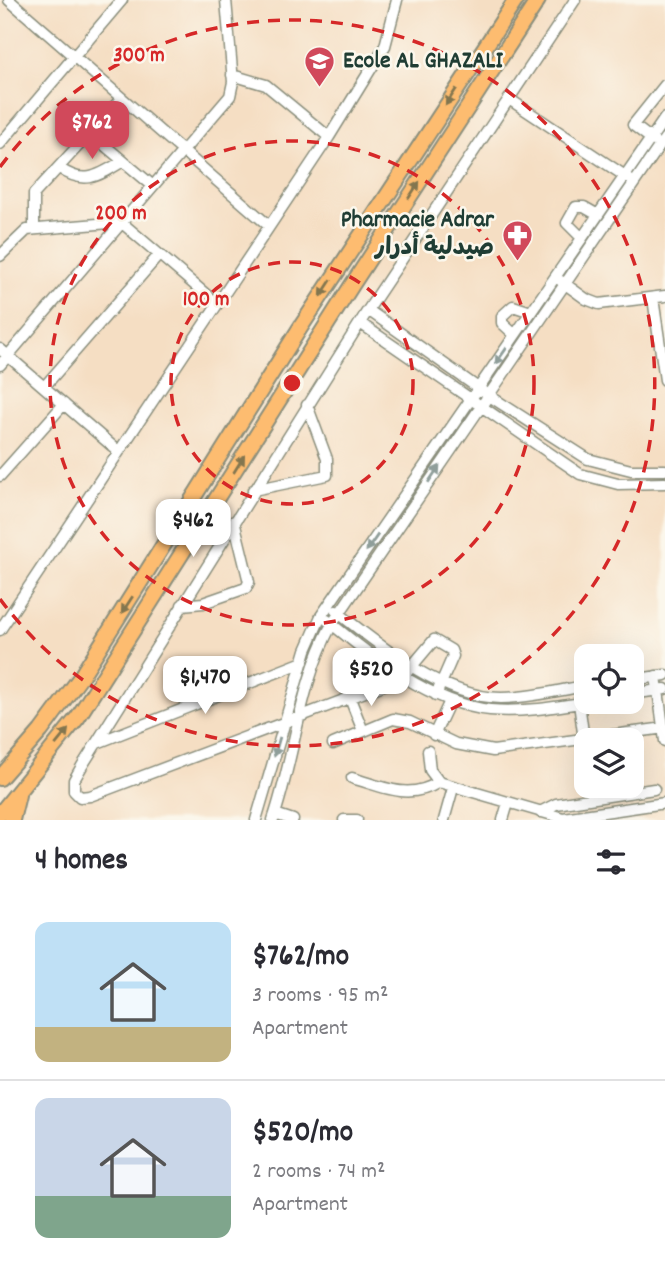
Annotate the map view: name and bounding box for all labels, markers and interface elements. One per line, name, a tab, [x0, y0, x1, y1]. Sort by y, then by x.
text: 300 m	[113, 42, 165, 72]
school or university icon: Ecole AL GHAZALI	[303, 45, 337, 89]
place label: Ecole AL GHAZALI	[343, 45, 503, 79]
one-way arrow	[444, 87, 457, 107]
pin: $762	[51, 102, 133, 161]
text: $762	[71, 107, 113, 140]
one-way arrow	[407, 180, 420, 199]
text: 200 m	[95, 200, 147, 230]
place label: Pharmacie Adrar صيدلية أدرار	[341, 204, 495, 266]
pharmacy icon: Pharmacie Adrar صيدلية أدرار	[500, 218, 534, 262]
one-way arrow	[320, 278, 333, 297]
text: 100 m	[183, 286, 229, 316]
one-way arrow	[494, 347, 508, 365]
centre of rings	[280, 371, 304, 395]
one-way arrow	[232, 454, 245, 474]
one-way arrow	[427, 465, 441, 483]
pin: $462	[152, 500, 234, 559]
text: $462	[172, 505, 214, 538]
one-way arrow	[365, 534, 379, 552]
one-way arrow	[120, 595, 133, 614]
map controls	[574, 644, 644, 798]
button: locate	[574, 644, 644, 714]
pin: $520	[330, 648, 412, 708]
text: $520	[349, 654, 393, 687]
pin: $1,470	[148, 656, 262, 716]
text: $1,470	[179, 662, 231, 695]
button: layers	[574, 728, 644, 798]
one-way arrow	[55, 729, 70, 747]
one-way arrow	[272, 737, 282, 758]
text: 4 homes	[35, 841, 128, 884]
icon: filters	[592, 843, 630, 881]
text: $762/mo	[252, 937, 349, 980]
icon: home	[91, 950, 175, 1034]
text: 3 rooms · 95 m²	[252, 980, 388, 1013]
text: Apartment	[252, 1013, 348, 1046]
text: $520/mo	[252, 1113, 353, 1156]
icon: home	[91, 1126, 175, 1210]
text: 2 rooms · 74 m²	[252, 1156, 385, 1189]
text: Apartment	[252, 1189, 348, 1222]

